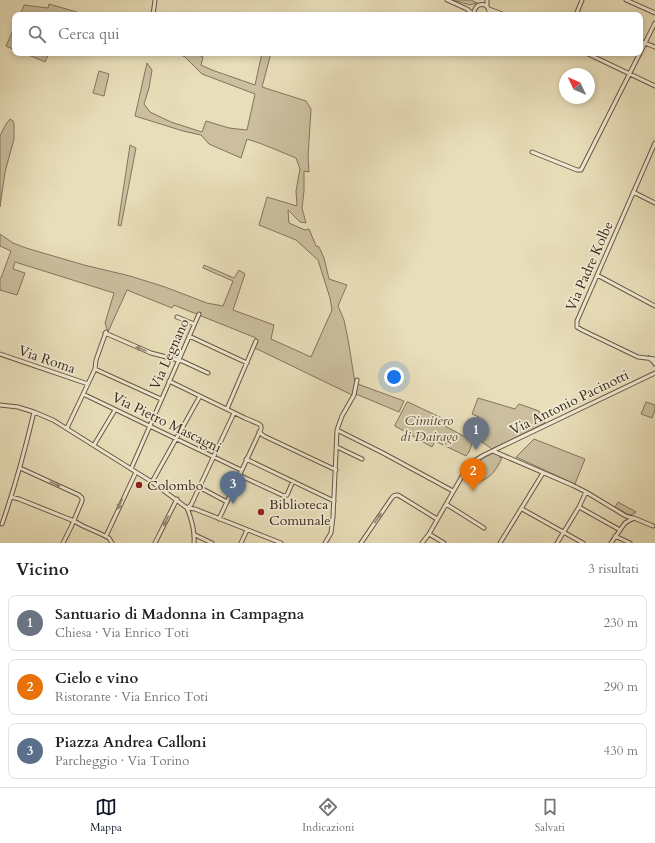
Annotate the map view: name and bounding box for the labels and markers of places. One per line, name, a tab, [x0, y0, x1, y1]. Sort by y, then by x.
pin: 1	[463, 417, 489, 450]
pin: 2	[460, 458, 486, 491]
pin: 3	[220, 471, 246, 504]
place label: Colombo	[147, 476, 204, 495]
marker: Colombo	[134, 480, 144, 490]
place label: Biblioteca Comunale	[269, 495, 331, 530]
marker: Biblioteca Comunale	[256, 507, 266, 517]

